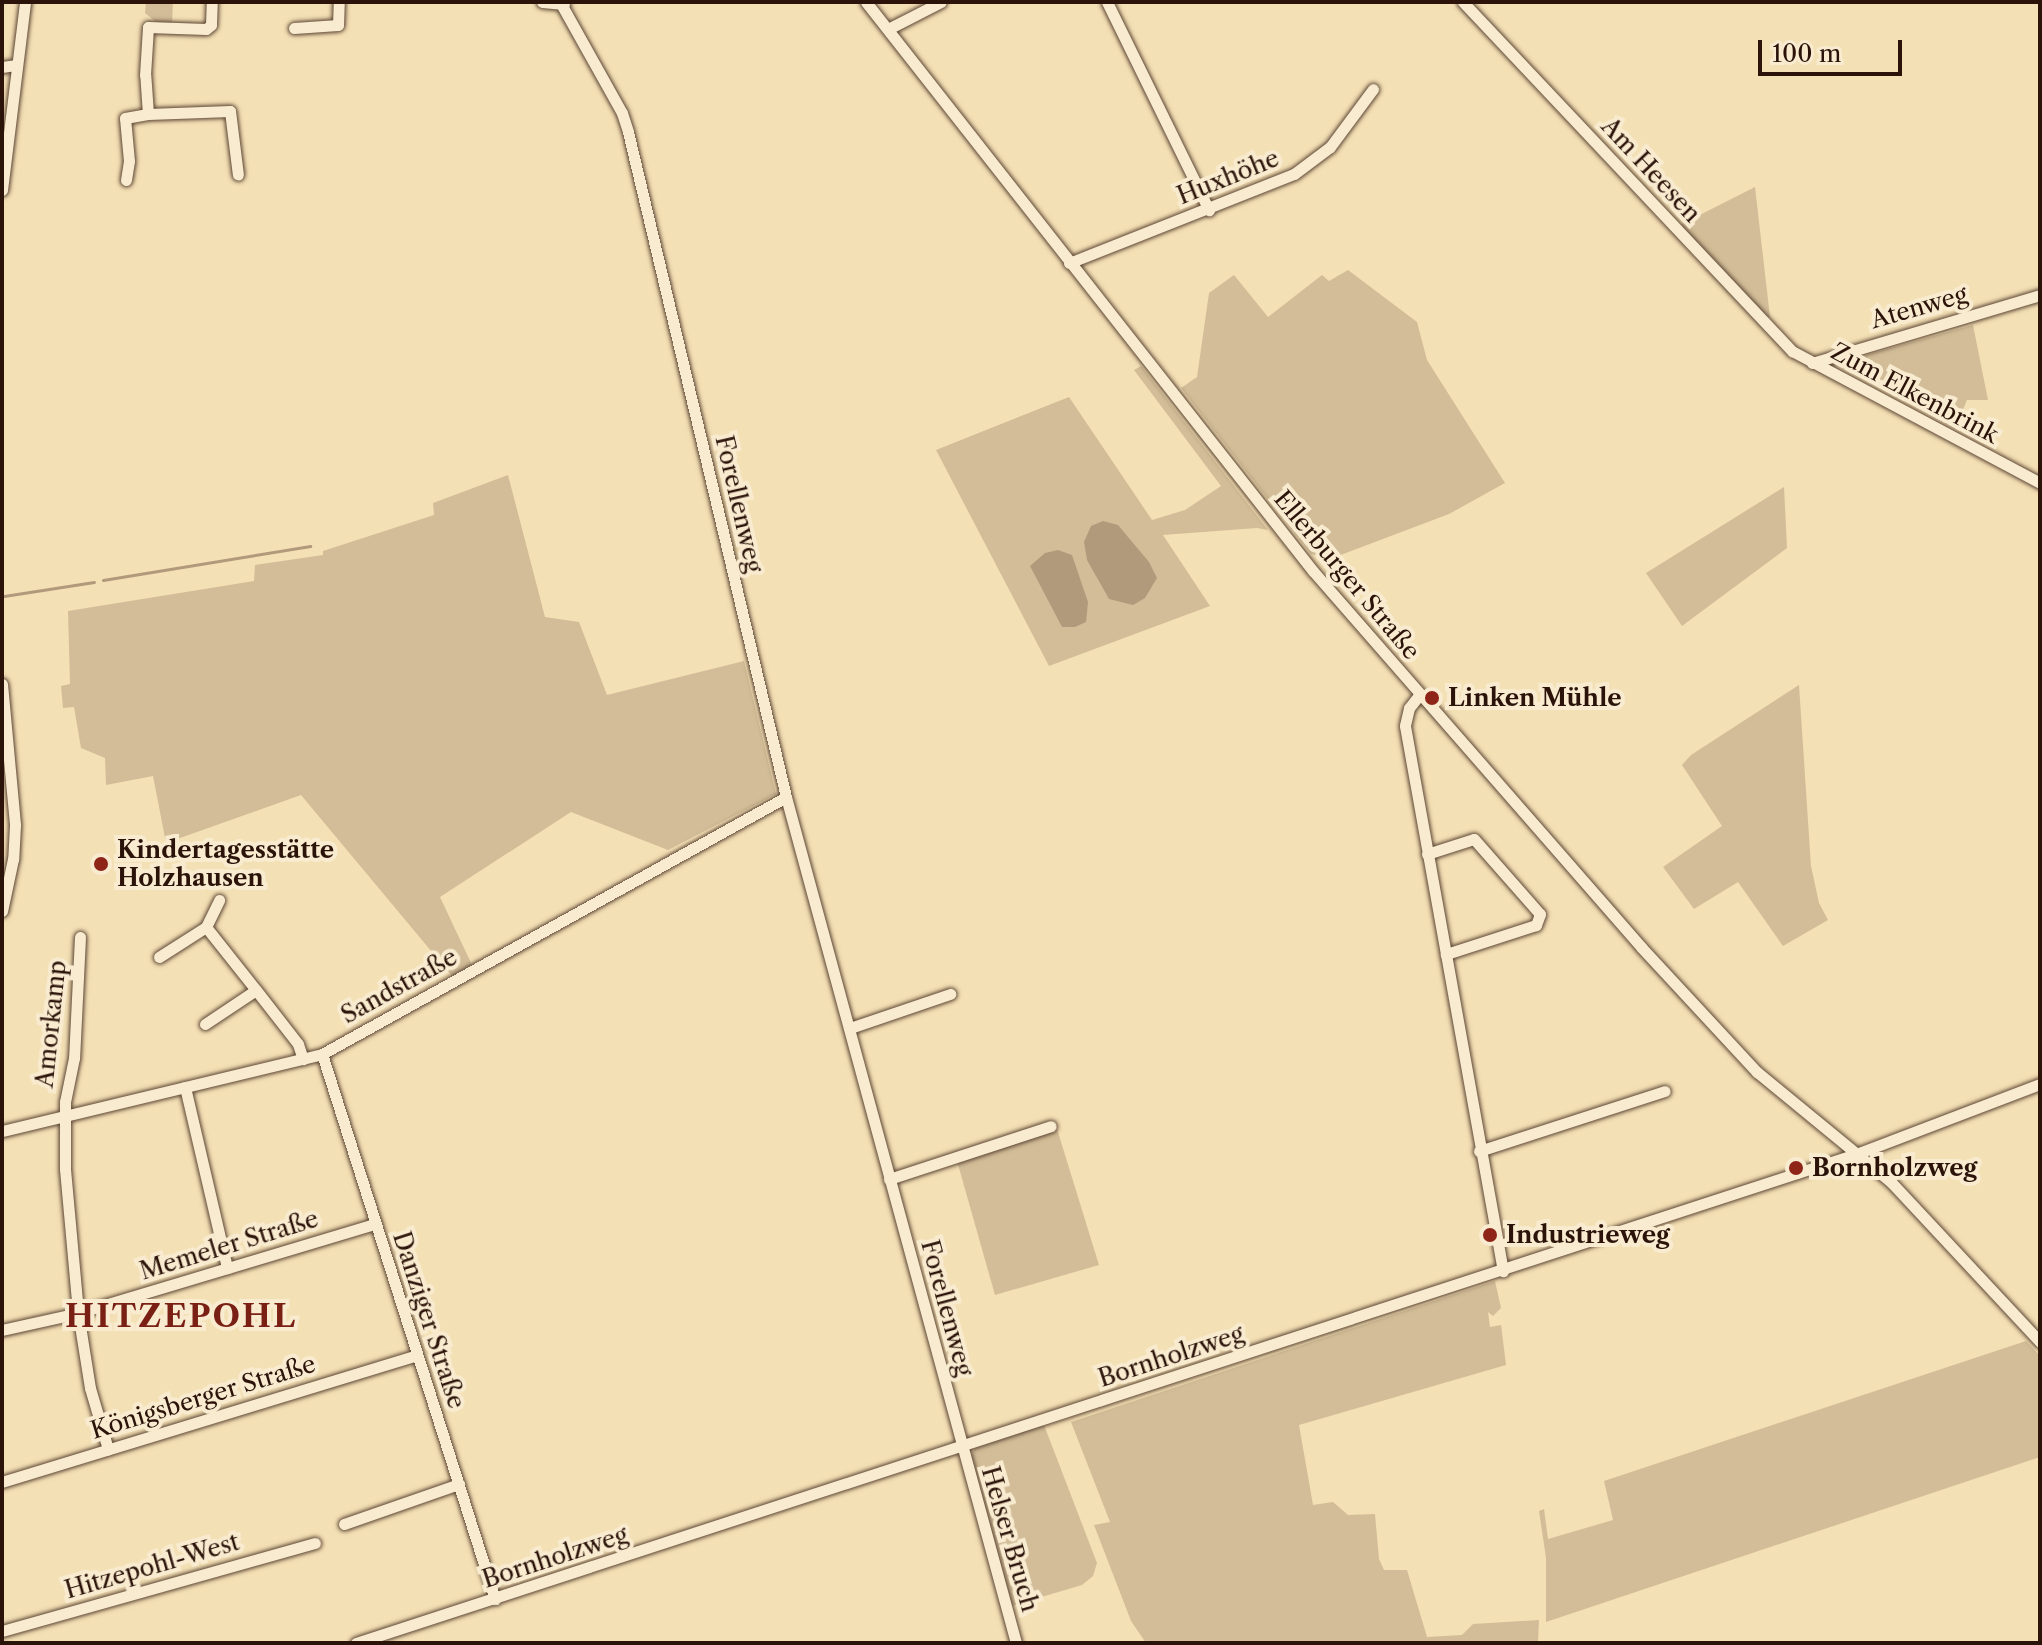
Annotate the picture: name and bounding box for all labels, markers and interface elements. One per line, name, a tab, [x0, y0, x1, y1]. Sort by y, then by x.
scale bar	[1762, 24, 1906, 74]
text: 100 m	[1772, 39, 1841, 68]
street label: Am Heesen	[1595, 112, 1707, 228]
street label: Huxhöhe	[1173, 144, 1283, 210]
street label: Atenweg	[1867, 279, 1971, 335]
street label: Zum Elkenbrink	[1826, 337, 2004, 449]
street label: Forellenweg	[709, 433, 769, 575]
street label: Ellerburger Straße	[1268, 485, 1426, 665]
place label: Linken Mühle	[1448, 684, 1622, 712]
marker: Linken Mühle	[1423, 689, 1441, 707]
place label: Kindertagesstätte Holzhausen	[117, 836, 334, 892]
marker: Kindertagesstätte Holzhausen	[92, 855, 110, 873]
street label: Sandstraße	[336, 942, 462, 1030]
street label: Amorkamp	[30, 959, 72, 1089]
place label: Bornholzweg	[1812, 1154, 1978, 1182]
marker: Bornholzweg	[1787, 1159, 1805, 1177]
street label: Memeler Straße	[136, 1204, 322, 1286]
place label: Industrieweg	[1506, 1221, 1670, 1249]
marker: Industrieweg	[1481, 1226, 1499, 1244]
street label: Danziger Straße	[387, 1228, 471, 1412]
street label: Forellenweg	[915, 1237, 979, 1379]
district label: HITZEPOHL	[65, 1297, 297, 1335]
street label: Bornholzweg	[1095, 1319, 1247, 1393]
street label: Königsberger Straße	[87, 1349, 319, 1445]
street label: Helser Bruch	[975, 1463, 1045, 1615]
street label: Bornholzweg	[479, 1520, 631, 1594]
street label: Hitzepohl-West	[61, 1527, 243, 1605]

